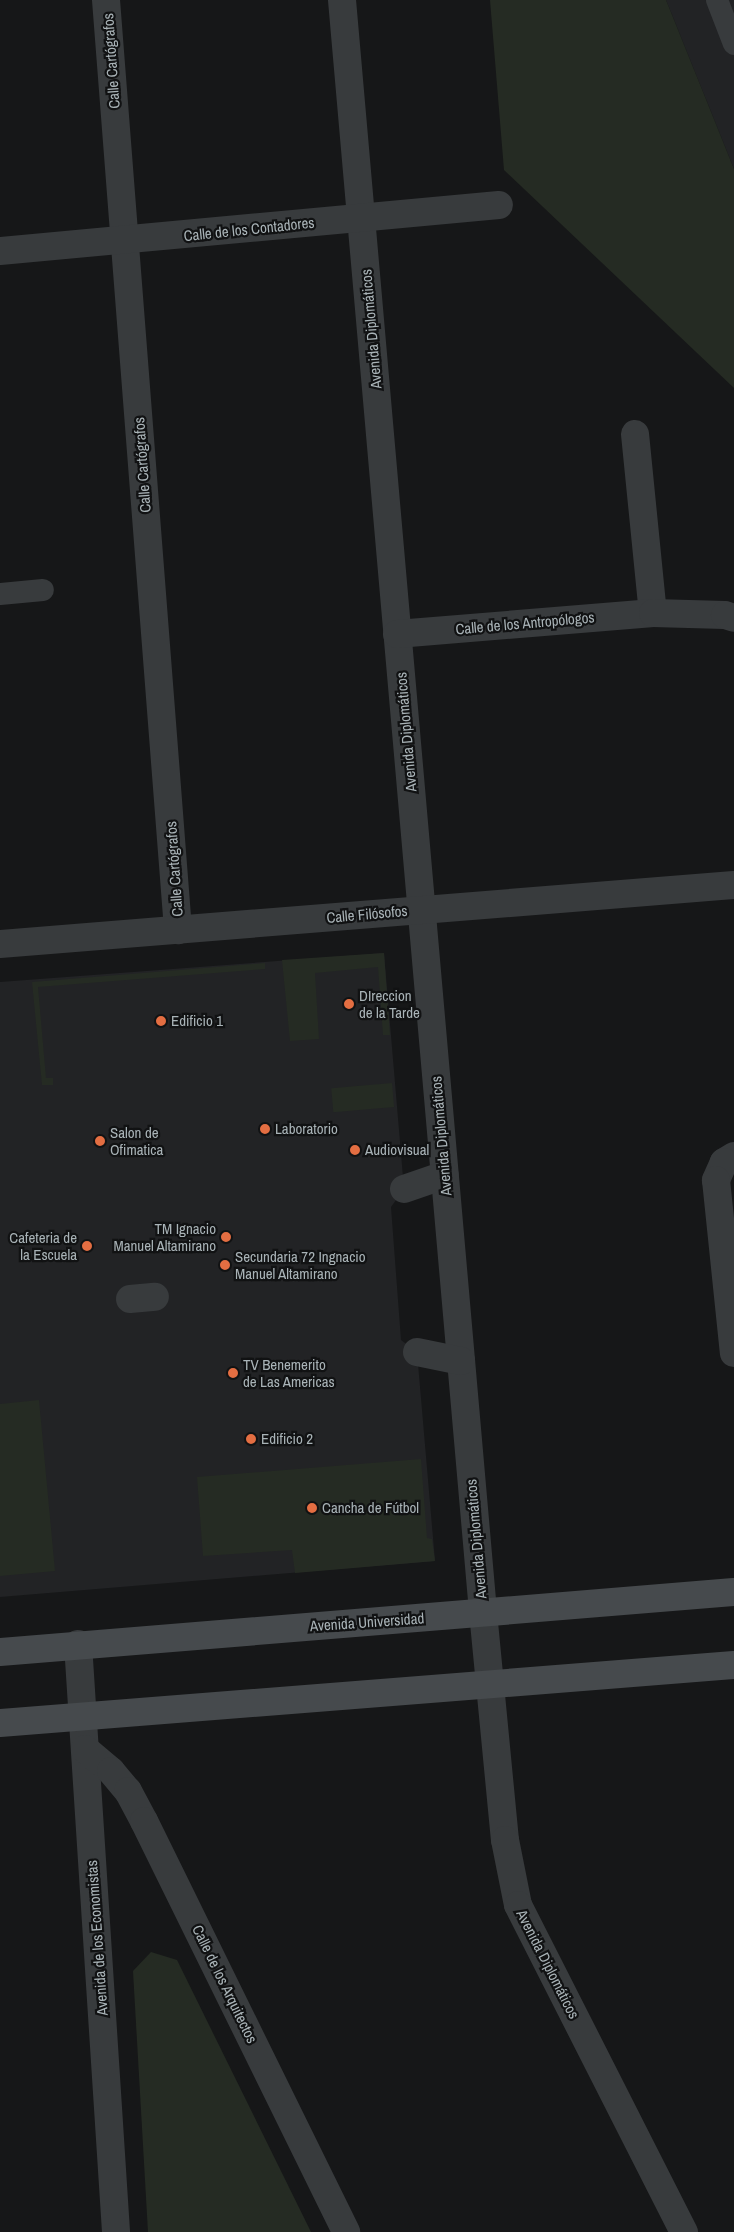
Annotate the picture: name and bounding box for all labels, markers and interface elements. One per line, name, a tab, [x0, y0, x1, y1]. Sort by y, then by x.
street label: Calle Cartógrafos	[99, 13, 123, 109]
street label: Calle de los Contadores	[183, 213, 315, 245]
street label: Avenida Diplomáticos	[357, 268, 385, 390]
street label: Calle Cartógrafos	[130, 417, 154, 513]
street label: Calle de los Antropólogos	[454, 608, 596, 638]
street label: Avenida Diplomáticos	[392, 671, 420, 793]
street label: Calle Cartógrafos	[162, 821, 186, 917]
street label: Calle Filósofos	[326, 901, 408, 927]
place label: DIreccion de la Tarde	[359, 986, 420, 1021]
marker: DIreccion de la Tarde	[343, 998, 355, 1010]
place label: Edificio 1	[171, 1012, 223, 1030]
marker: Edificio 1	[155, 1015, 167, 1027]
street label: Avenida Diplomáticos	[427, 1075, 455, 1197]
place label: Laboratorio	[275, 1120, 338, 1138]
place label: Salon de Ofimatica	[110, 1123, 163, 1158]
marker: Laboratorio	[259, 1123, 271, 1135]
marker: Salon de Ofimatica	[94, 1135, 106, 1147]
place label: Audiovisual	[365, 1141, 429, 1159]
marker: Audiovisual	[349, 1144, 361, 1156]
place label: TM Ignacio Manuel Altamirano	[113, 1219, 216, 1254]
place label: Cafeteria de la Escuela	[9, 1228, 77, 1263]
marker: TM Ignacio Manuel Altamirano	[220, 1231, 232, 1243]
marker: Cafeteria de la Escuela	[81, 1240, 93, 1252]
place label: Secundaria 72 Ingnacio Manuel Altamirano	[235, 1247, 366, 1282]
marker: Secundaria 72 Ingnacio Manuel Altamirano	[219, 1259, 231, 1271]
place label: TV Benemerito de Las Americas	[243, 1355, 335, 1390]
marker: TV Benemerito de Las Americas	[227, 1367, 239, 1379]
place label: Edificio 2	[261, 1430, 313, 1448]
marker: Edificio 2	[245, 1433, 257, 1445]
street label: Avenida Diplomáticos	[462, 1478, 490, 1600]
place label: Cancha de Fútbol	[322, 1499, 419, 1517]
marker: Cancha de Fútbol	[306, 1502, 318, 1514]
street label: Avenida Universidad	[309, 1609, 425, 1635]
street label: Avenida de los Economistas	[83, 1860, 111, 2016]
street label: Avenida Diplomáticos	[513, 1906, 583, 2022]
street label: Calle de los Arquitectos	[188, 1922, 262, 2046]

